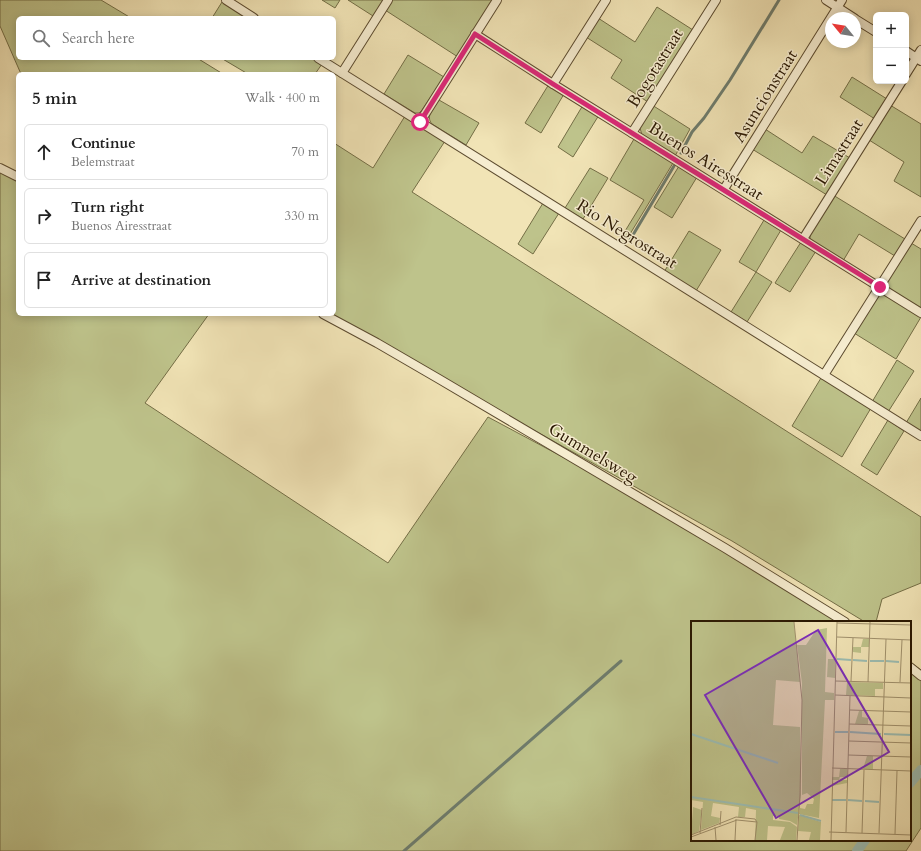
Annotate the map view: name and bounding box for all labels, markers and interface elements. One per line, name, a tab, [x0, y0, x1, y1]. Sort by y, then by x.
north arrow	[825, 12, 861, 48]
map controls	[873, 12, 909, 84]
button: +	[873, 12, 909, 48]
search box	[16, 16, 336, 60]
street label: Bogotastraat	[622, 23, 689, 112]
icon: search	[30, 27, 52, 49]
text: Search here	[62, 28, 135, 48]
street label: Asuncionstraat	[727, 45, 803, 147]
button: −	[873, 48, 909, 84]
text: 5 min	[32, 87, 77, 110]
text: Walk · 400 m	[245, 89, 320, 107]
route start	[411, 113, 429, 131]
street label: Limastraat	[810, 114, 869, 190]
street label: Buenos Airesstraat	[644, 116, 768, 206]
text: Continue	[71, 133, 136, 153]
icon: ahead	[33, 141, 55, 163]
text: 70 m	[291, 143, 319, 161]
text: Belemstraat	[71, 153, 134, 171]
street label: Rio Negrostraat	[572, 194, 682, 274]
text: Turn right	[71, 197, 144, 217]
icon: right	[33, 205, 55, 227]
text: 330 m	[285, 207, 319, 225]
text: Buenos Airesstraat	[71, 217, 172, 235]
icon: arrive	[33, 269, 55, 291]
text: Arrive at destination	[71, 270, 211, 290]
route end	[871, 278, 889, 296]
street label: Gummelsweg	[544, 417, 642, 489]
inset map	[691, 621, 911, 841]

